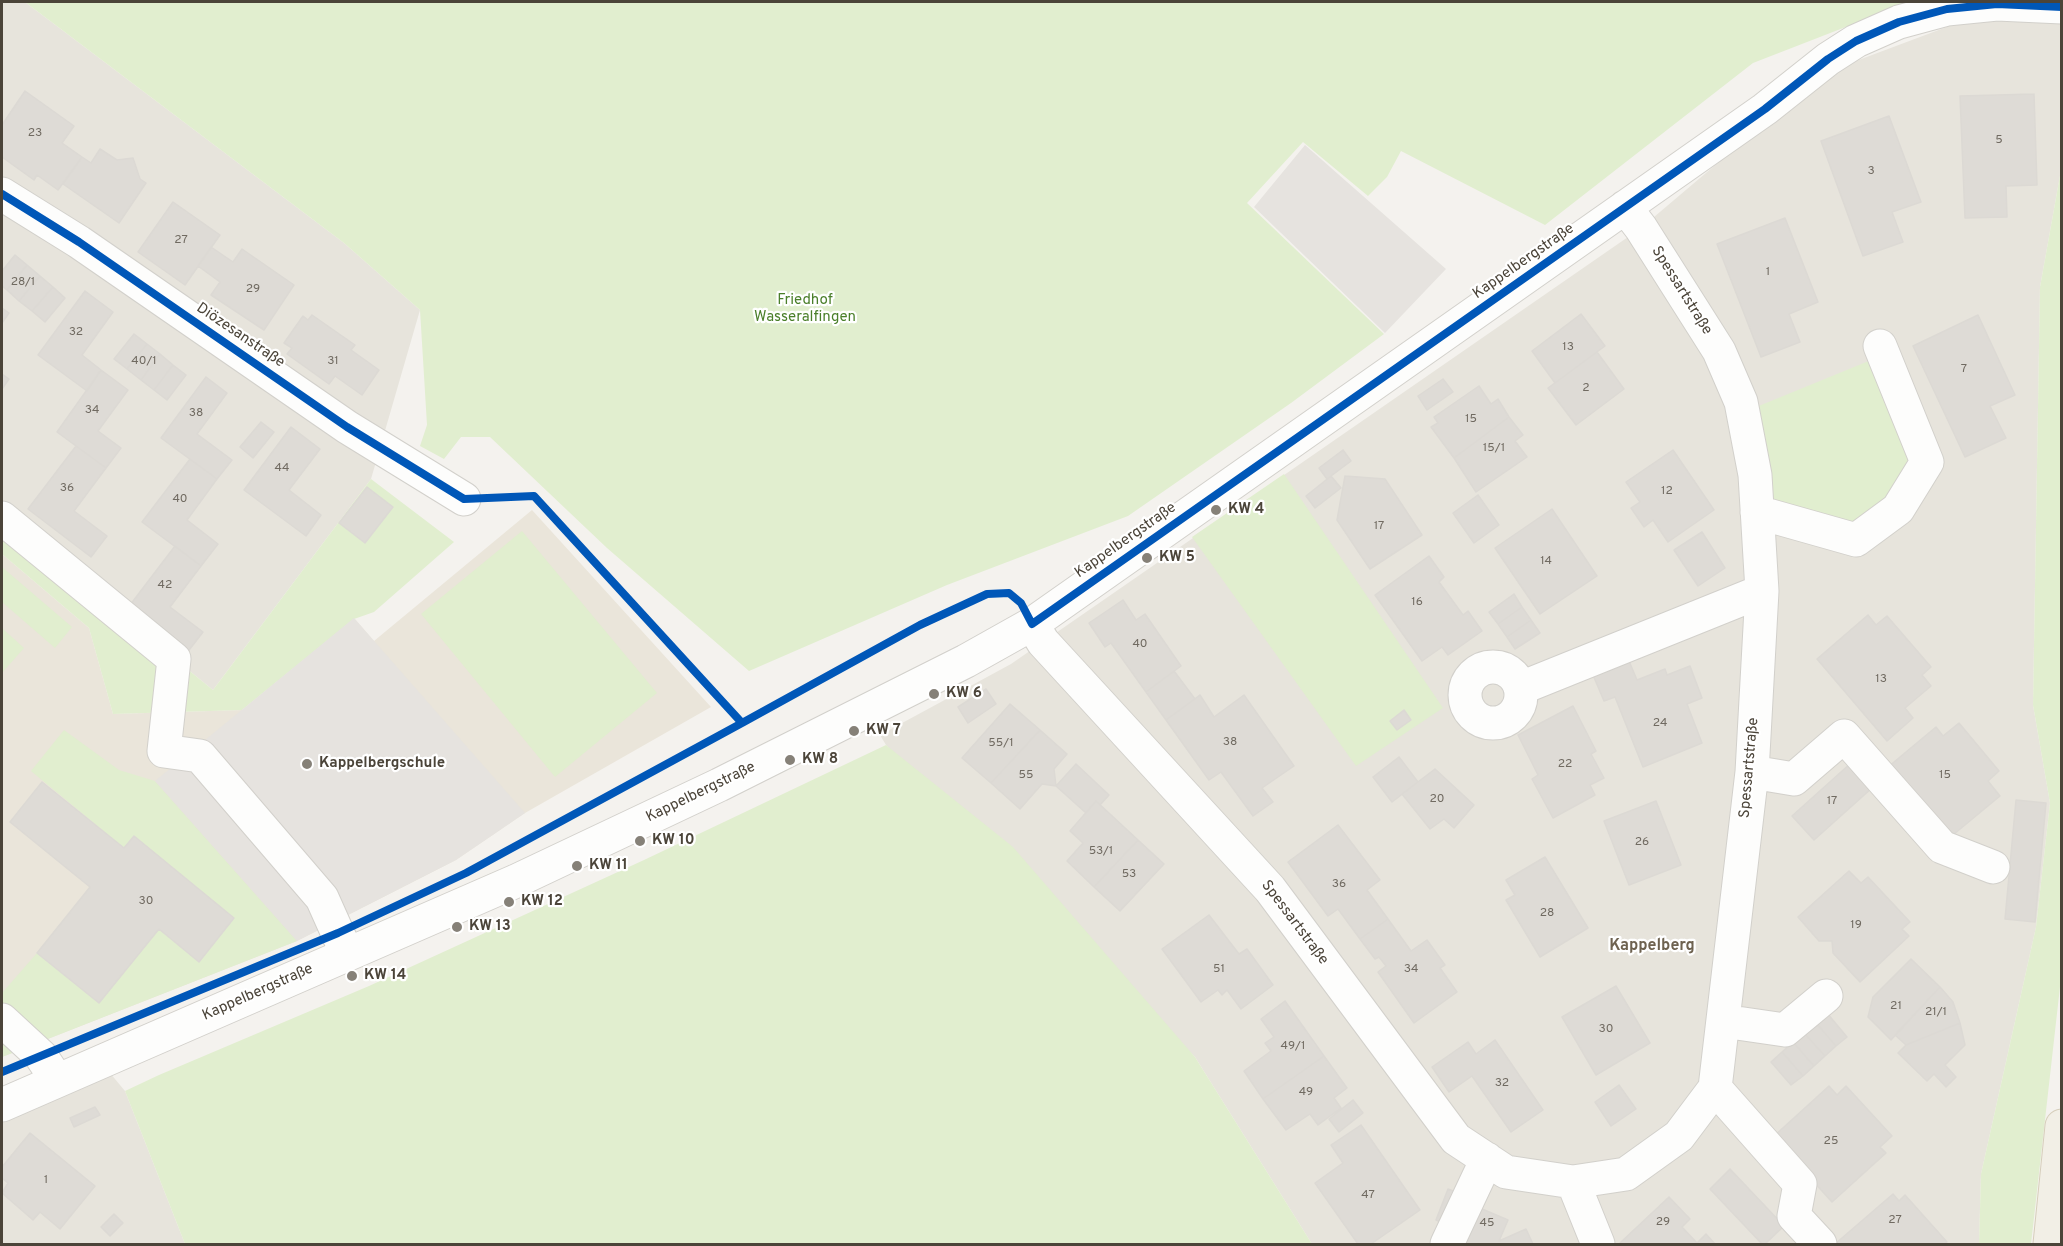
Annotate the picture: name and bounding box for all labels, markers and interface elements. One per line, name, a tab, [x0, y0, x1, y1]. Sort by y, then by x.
house number: 23	[28, 127, 42, 141]
house number: 5	[1995, 134, 2003, 148]
house number: 3	[1867, 165, 1875, 179]
street label: Kappelbergstraße	[1470, 220, 1578, 304]
house number: 27	[174, 234, 188, 248]
street label: Spessartstraße	[1647, 243, 1715, 339]
house number: 1	[1766, 266, 1770, 280]
house number: 28/1	[11, 276, 35, 290]
house number: 29	[246, 283, 260, 297]
park label: Friedhof Wasseralfingen	[754, 292, 856, 327]
street label: Diözesanstraße	[192, 300, 288, 372]
house number: 32	[69, 326, 83, 340]
house number: 13	[1562, 341, 1574, 355]
house number: 40/1	[131, 355, 157, 369]
house number: 31	[327, 355, 339, 369]
house number: 7	[1961, 363, 1967, 377]
house number: 2	[1582, 382, 1590, 396]
house number: 34	[85, 404, 99, 418]
house number: 38	[189, 407, 203, 421]
house number: 15	[1465, 413, 1477, 427]
house number: 15/1	[1483, 442, 1505, 456]
house number: 44	[275, 462, 289, 476]
house number: 36	[60, 482, 74, 496]
house number: 12	[1661, 485, 1673, 499]
house number: 40	[172, 493, 188, 507]
street label: Kappelbergstraße	[1072, 499, 1180, 583]
place label: KW 4	[1228, 501, 1264, 519]
marker: KW 4	[1209, 503, 1223, 517]
house number: 17	[1374, 520, 1384, 534]
place label: KW 5	[1159, 549, 1195, 567]
marker: KW 5	[1140, 551, 1154, 565]
house number: 14	[1540, 555, 1552, 569]
house number: 42	[158, 579, 172, 593]
house number: 16	[1411, 596, 1423, 610]
house number: 40	[1132, 638, 1148, 652]
house number: 13	[1875, 673, 1887, 687]
place label: KW 6	[946, 685, 982, 703]
marker: KW 6	[927, 687, 941, 701]
house number: 24	[1653, 717, 1667, 731]
street label: Spessartstraße	[1737, 717, 1763, 819]
place label: KW 7	[866, 722, 901, 740]
marker: KW 7	[847, 724, 861, 738]
house number: 38	[1223, 736, 1237, 750]
house number: 55/1	[988, 737, 1014, 751]
place label: KW 8	[802, 751, 838, 769]
marker: KW 8	[783, 753, 797, 767]
place label: Kappelbergschule	[319, 755, 445, 773]
marker: Kappelbergschule	[300, 757, 314, 771]
house number: 22	[1558, 758, 1572, 772]
street label: Kappelbergstraße	[643, 759, 759, 827]
house number: 55	[1019, 769, 1033, 783]
house number: 15	[1939, 769, 1951, 783]
house number: 20	[1429, 793, 1445, 807]
house number: 17	[1827, 795, 1837, 809]
place label: KW 10	[652, 832, 695, 850]
marker: KW 10	[633, 834, 647, 848]
house number: 26	[1635, 836, 1649, 850]
house number: 53/1	[1089, 845, 1113, 859]
place label: KW 11	[589, 857, 628, 875]
marker: KW 11	[570, 859, 584, 873]
house number: 53	[1122, 868, 1136, 882]
street label: Spessartstraße	[1256, 877, 1332, 969]
house number: 36	[1332, 878, 1346, 892]
place label: KW 12	[521, 893, 563, 911]
house number: 30	[139, 895, 153, 909]
marker: KW 12	[502, 895, 516, 909]
house number: 28	[1540, 907, 1554, 921]
place label: KW 13	[469, 918, 511, 936]
house number: 19	[1850, 919, 1862, 933]
marker: KW 13	[450, 920, 464, 934]
district label: Kappelberg	[1609, 937, 1695, 957]
street label: Kappelbergstraße	[200, 960, 316, 1026]
house number: 51	[1213, 963, 1225, 977]
house number: 34	[1404, 963, 1418, 977]
place label: KW 14	[364, 967, 406, 985]
marker: KW 14	[345, 969, 359, 983]
house number: 21	[1890, 1000, 1902, 1014]
house number: 21/1	[1925, 1006, 1947, 1020]
house number: 30	[1599, 1023, 1613, 1037]
house number: 49/1	[1281, 1040, 1305, 1054]
house number: 32	[1495, 1077, 1509, 1091]
house number: 49	[1299, 1086, 1313, 1100]
house number: 25	[1824, 1135, 1838, 1149]
house number: 1	[44, 1174, 48, 1188]
house number: 47	[1361, 1189, 1375, 1203]
house number: 27	[1888, 1214, 1902, 1228]
house number: 29	[1656, 1216, 1670, 1230]
house number: 45	[1480, 1217, 1494, 1231]

